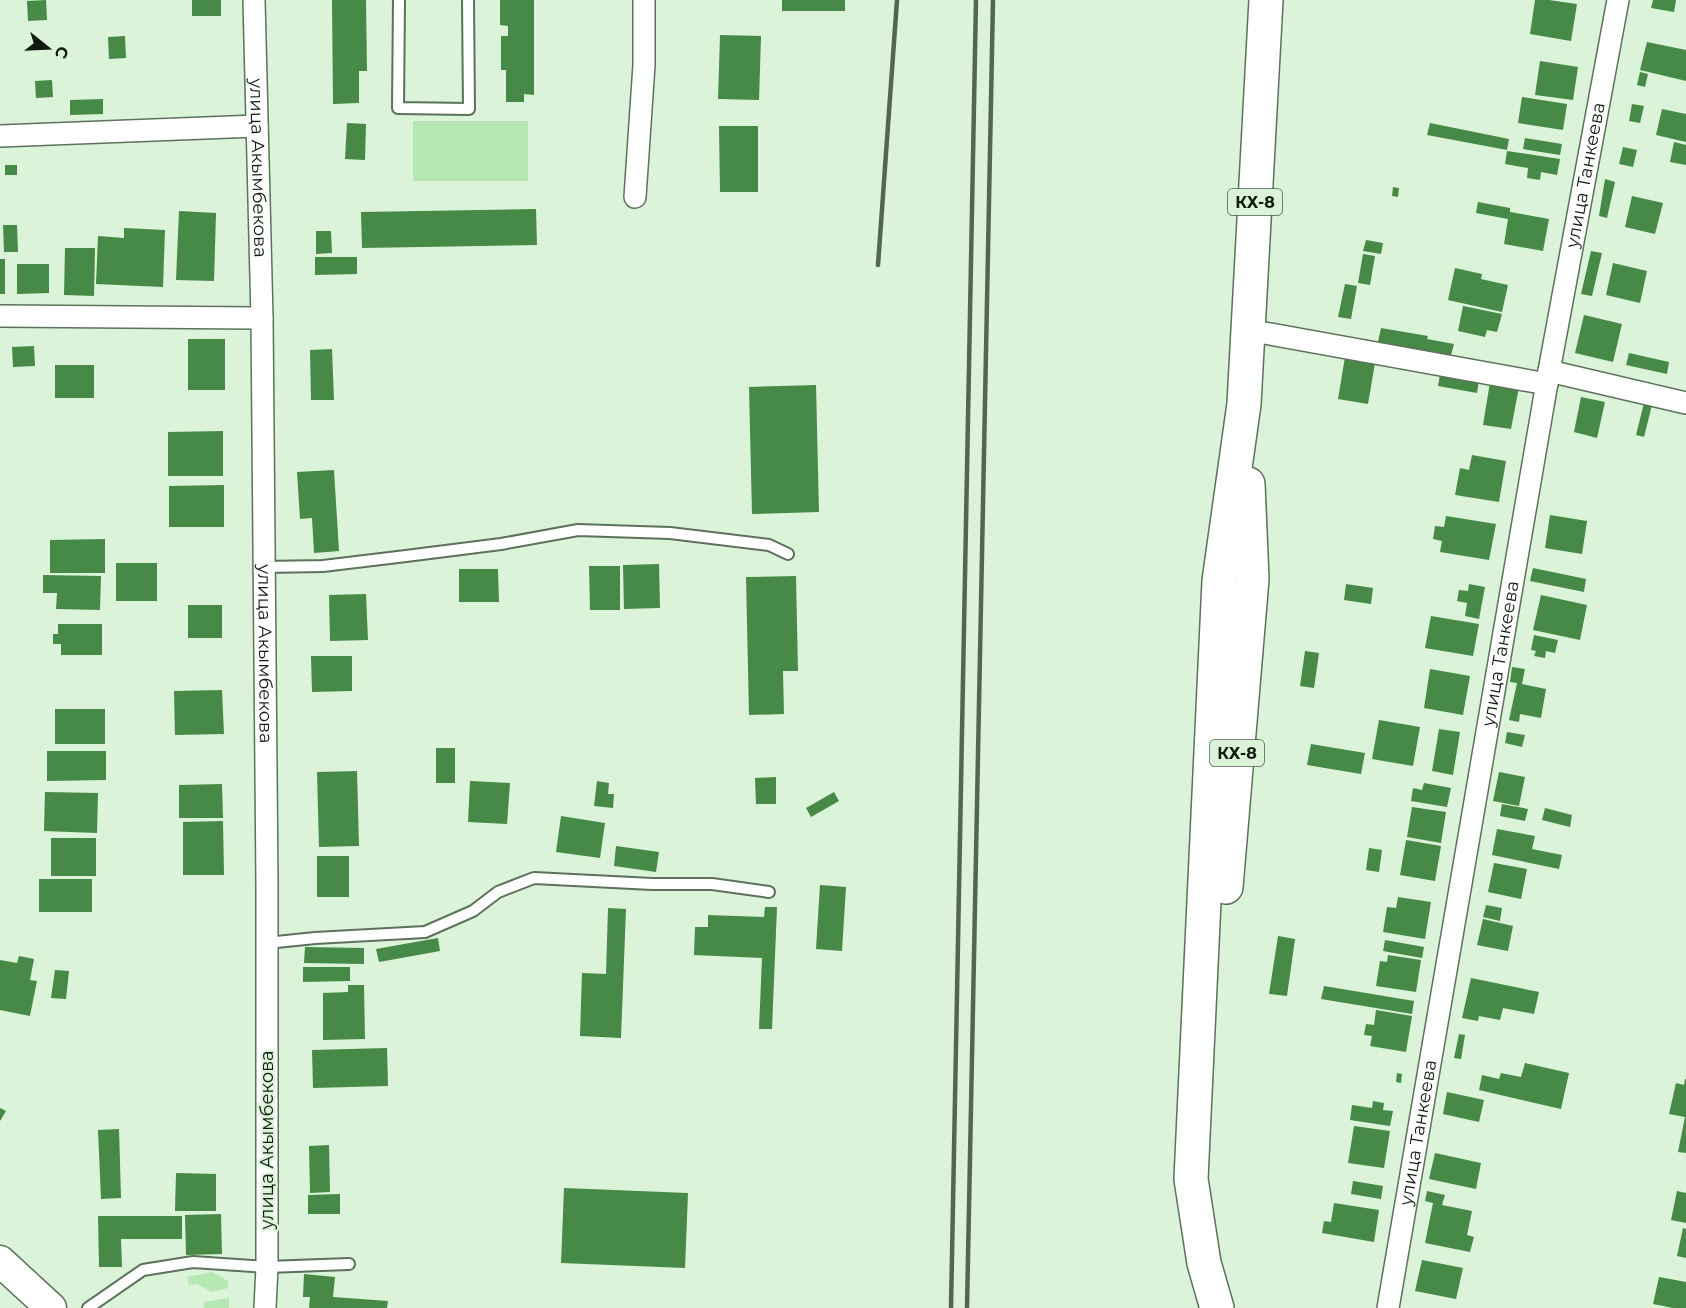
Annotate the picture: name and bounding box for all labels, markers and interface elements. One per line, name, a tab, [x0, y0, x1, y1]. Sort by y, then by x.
north arrow	[18, 18, 78, 78]
text: С	[51, 44, 73, 61]
street label: улица Акымбекова	[245, 77, 271, 258]
street label: улица Танкеева	[1561, 101, 1610, 251]
road number: КХ-8	[1228, 189, 1282, 215]
street label: улица Акымбекова	[253, 563, 277, 744]
street label: улица Танкеева	[1477, 579, 1524, 729]
road number: КХ-8	[1210, 740, 1264, 766]
street label: улица Акымбекова	[256, 1050, 278, 1231]
street label: улица Танкеева	[1395, 1058, 1441, 1208]

